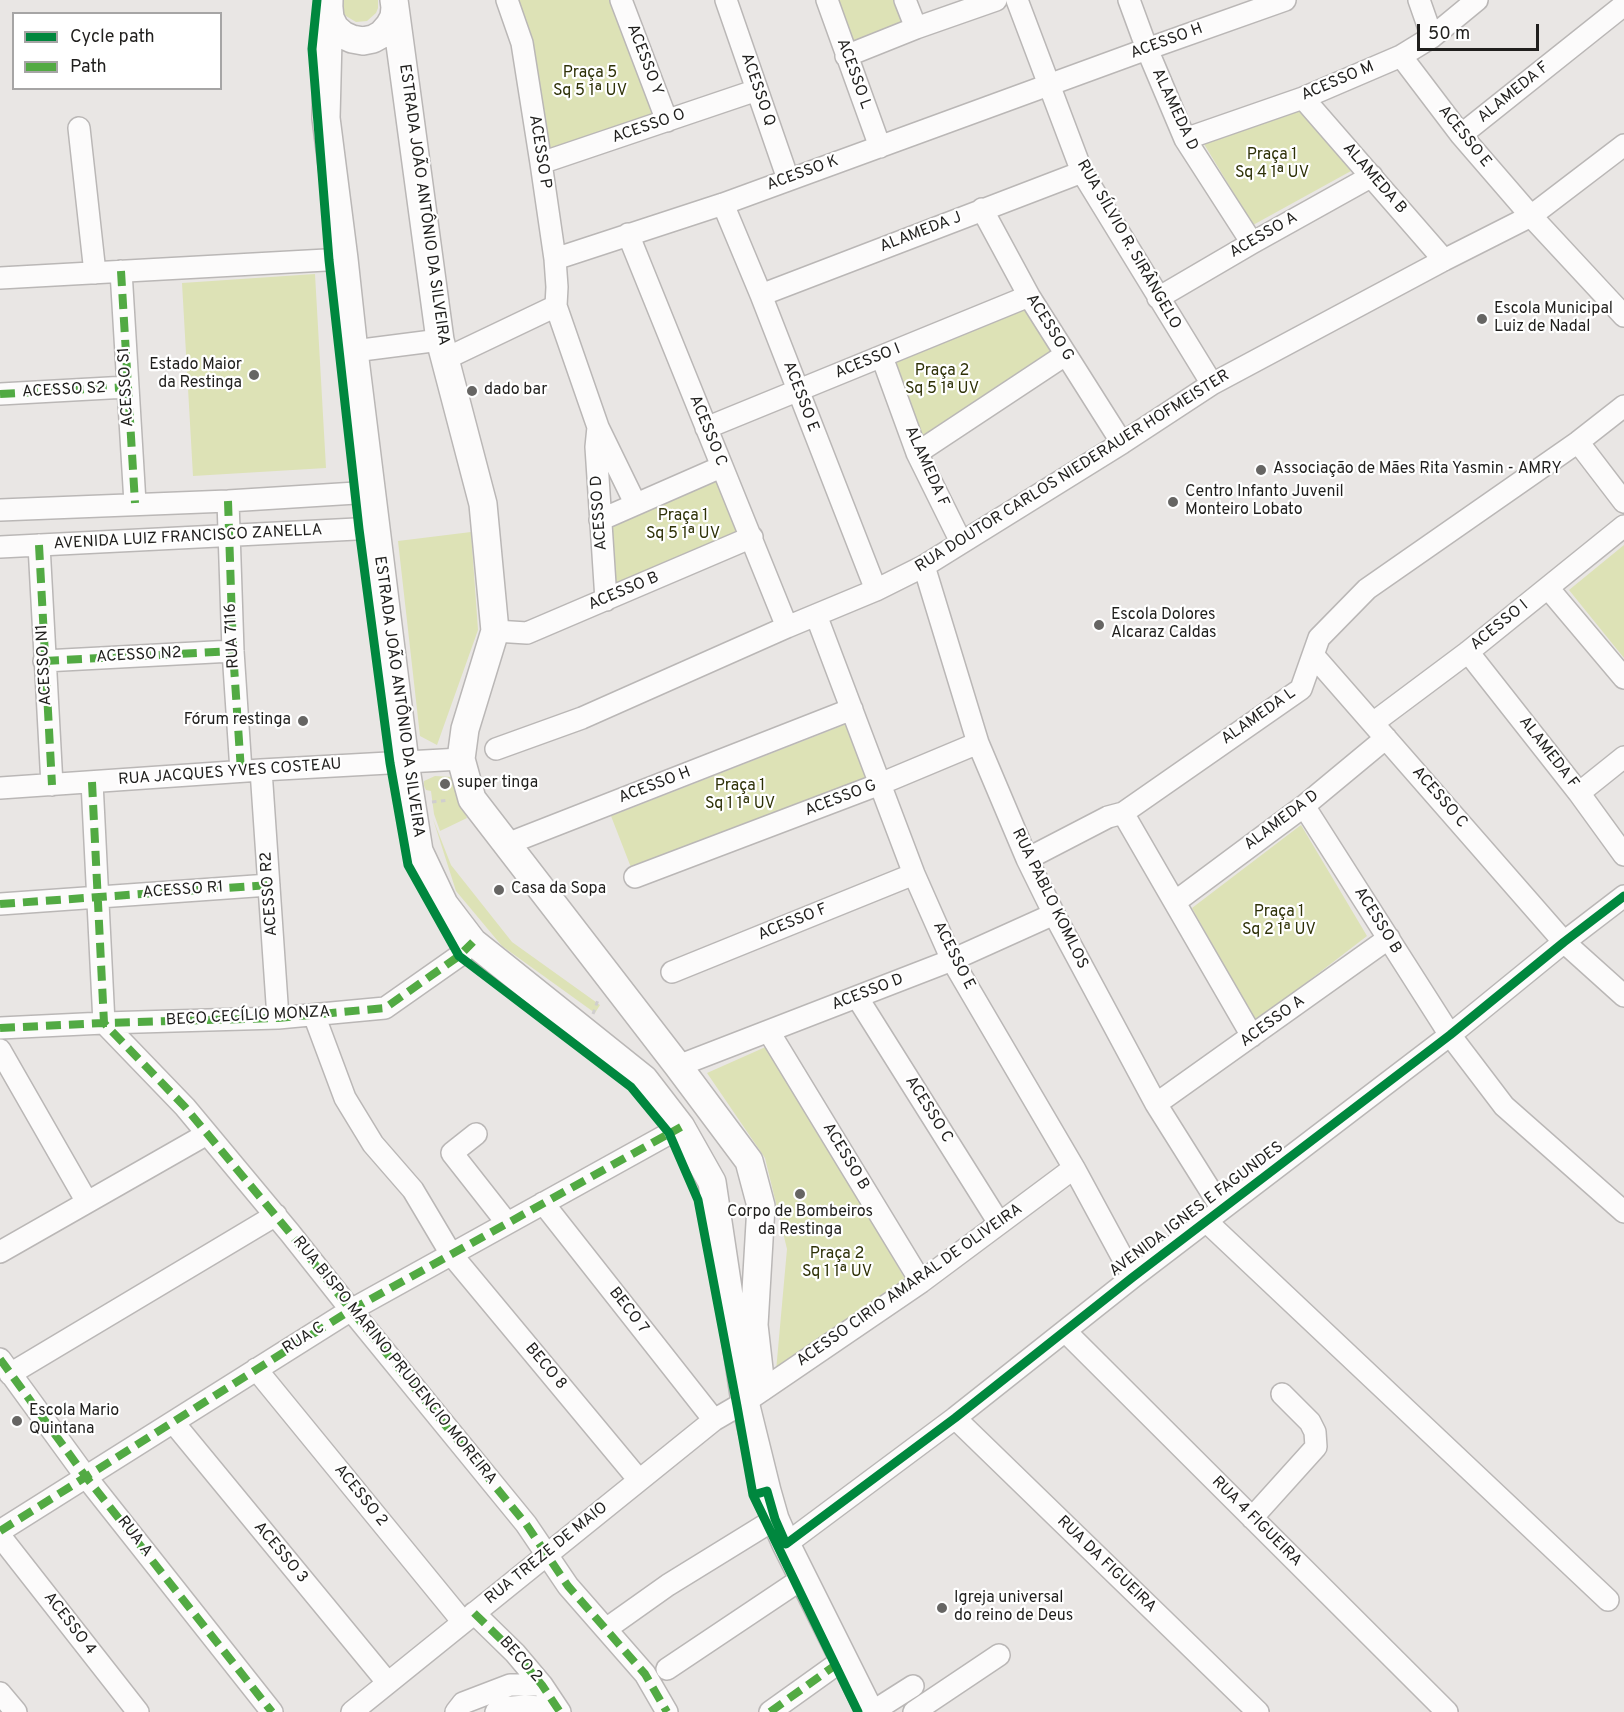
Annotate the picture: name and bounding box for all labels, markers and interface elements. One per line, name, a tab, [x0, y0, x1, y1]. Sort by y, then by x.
legend	[12, 12, 222, 90]
scale bar	[1420, 12, 1542, 50]
street label: ACESSO H	[1128, 20, 1206, 64]
street label: ACESSO Y	[622, 22, 666, 98]
text: 50 m	[1428, 23, 1470, 46]
text: Cycle path	[70, 26, 155, 49]
street label: ACESSO L	[831, 36, 875, 112]
street label: ACESSO Q	[736, 51, 778, 129]
text: Path	[70, 56, 107, 79]
street label: ACESSO M	[1299, 58, 1377, 106]
street label: ALAMEDA F	[1474, 58, 1554, 128]
street label: ESTRADA JOÃO ANTÔNIO DA SILVEIRA	[394, 63, 452, 347]
park label: Praça 5 Sq 5 1ª UV	[553, 64, 627, 102]
street label: ALAMEDA D	[1147, 66, 1201, 154]
street label: ACESSO E	[1433, 102, 1495, 172]
street label: ACESSO O	[610, 106, 688, 148]
street label: ACESSO P	[524, 114, 554, 190]
street label: ALAMEDA B	[1338, 140, 1410, 218]
park label: Praça 1 Sq 4 1ª UV	[1235, 146, 1309, 184]
street label: ACESSO K	[765, 152, 841, 196]
street label: RUA SÍLVIO R. SIRÂNGELO	[1072, 157, 1184, 333]
street label: ALAMEDA J	[877, 209, 965, 257]
street label: ACESSO A	[1227, 209, 1301, 263]
street label: ACESSO G	[1021, 291, 1077, 365]
place label: Escola Municipal Luiz de Nadal	[1494, 300, 1613, 338]
marker: Escola Municipal Luiz de Nadal	[1475, 312, 1489, 326]
street label: ACESSO I	[832, 340, 904, 384]
street label: ACESSO S1	[115, 347, 139, 427]
place label: Estado Maior da Restinga	[149, 356, 242, 394]
street label: ACESSO E	[778, 359, 822, 435]
park label: Praça 2 Sq 5 1ª UV	[905, 362, 979, 400]
street label: RUA DOUTOR CARLOS NIEDERAUER HOFMEISTER	[912, 367, 1234, 577]
marker: Estado Maior da Restinga	[247, 368, 261, 382]
street label: ACESSO S2	[22, 379, 106, 403]
place label: dado bar	[484, 381, 547, 401]
marker: dado bar	[465, 384, 479, 398]
street label: ACESSO C	[684, 393, 730, 469]
street label: ALAMEDA F	[900, 424, 952, 510]
place label: Associação de Mães Rita Yasmin - AMRY	[1273, 460, 1562, 480]
marker: Associação de Mães Rita Yasmin - AMRY	[1254, 463, 1268, 477]
street label: ACESSO D	[588, 475, 612, 551]
place label: Centro Infanto Juvenil Monteiro Lobato	[1185, 483, 1344, 521]
marker: Centro Infanto Juvenil Monteiro Lobato	[1166, 495, 1180, 509]
park label: Praça 1 Sq 5 1ª UV	[646, 507, 720, 545]
street label: AVENIDA LUIZ FRANCISCO ZANELLA	[53, 521, 323, 555]
street label: ESTRADA JOÃO ANTÔNIO DA SILVEIRA	[369, 555, 427, 839]
street label: ACESSO B	[586, 569, 662, 615]
street label: ACESSO I	[1467, 597, 1533, 655]
street label: RUA 7116	[222, 603, 244, 669]
place label: Escola Dolores Alcaraz Caldas	[1111, 606, 1217, 644]
marker: Escola Dolores Alcaraz Caldas	[1092, 618, 1106, 632]
street label: ACESSO N1	[33, 624, 57, 706]
street label: ACESSO N2	[96, 644, 182, 668]
street label: ALAMEDA L	[1218, 684, 1300, 750]
place label: Fórum restinga	[184, 711, 291, 731]
street label: ALAMEDA F	[1514, 713, 1582, 793]
marker: Fórum restinga	[296, 714, 310, 728]
street label: RUA JACQUES YVES COSTEAU	[118, 756, 342, 790]
street label: ACESSO H	[616, 763, 694, 809]
street label: ACESSO C	[1407, 763, 1471, 833]
place label: super tinga	[457, 774, 538, 794]
marker: super tinga	[438, 777, 452, 791]
park label: Praça 1 Sq 1 1ª UV	[705, 777, 775, 815]
street label: ACESSO G	[802, 777, 880, 821]
street label: ALAMEDA D	[1241, 787, 1323, 855]
street label: RUA PABLO KOMLOS	[1007, 826, 1091, 972]
street label: ACESSO R2	[257, 851, 283, 937]
street label: ACESSO R1	[142, 879, 224, 903]
place label: Casa da Sopa	[511, 880, 606, 900]
marker: Casa da Sopa	[492, 883, 506, 897]
street label: ACESSO B	[1349, 884, 1405, 958]
street label: ACESSO F	[755, 900, 831, 946]
park label: Praça 1 Sq 2 1ª UV	[1242, 903, 1316, 941]
street label: ACESSO E	[928, 919, 978, 993]
street label: ACESSO D	[829, 971, 907, 1015]
street label: ACESSO A	[1237, 992, 1309, 1052]
street label: BECO CECÍLIO MONZA	[165, 1003, 331, 1031]
street label: ACESSO C	[900, 1073, 956, 1147]
street label: ACESSO B	[817, 1120, 873, 1194]
street label: AVENIDA IGNES E FAGUNDES	[1106, 1138, 1288, 1282]
marker: Corpo de Bombeiros da Restinga	[793, 1187, 807, 1201]
street label: ACESSO CIRIO AMARAL DE OLIVEIRA	[793, 1200, 1027, 1372]
place label: Corpo de Bombeiros da Restinga	[727, 1203, 873, 1241]
street label: RUA BISPO MARINO PRUDENCIO MOREIRA	[288, 1233, 500, 1489]
park label: Praça 2 Sq 1 1ª UV	[802, 1245, 872, 1283]
street label: BECO 7	[604, 1284, 652, 1338]
street label: RUA C	[279, 1319, 329, 1359]
street label: BECO 8	[520, 1340, 570, 1394]
place label: Escola Mario Quintana	[29, 1402, 119, 1440]
marker: Escola Mario Quintana	[10, 1414, 24, 1428]
street label: ACESSO 2	[329, 1461, 391, 1531]
street label: RUA 4 FIGUEIRA	[1207, 1473, 1305, 1571]
street label: RUA TREZE DE MAIO	[482, 1499, 612, 1609]
street label: RUA A	[112, 1513, 156, 1561]
street label: RUA DA FIGUEIRA	[1052, 1513, 1160, 1617]
street label: ACESSO 3	[249, 1518, 311, 1588]
street label: ACESSO 4	[39, 1589, 99, 1659]
place label: Igreja universal do reino de Deus	[954, 1589, 1073, 1627]
marker: Igreja universal do reino de Deus	[935, 1601, 949, 1615]
street label: BECO 2	[495, 1633, 545, 1687]

